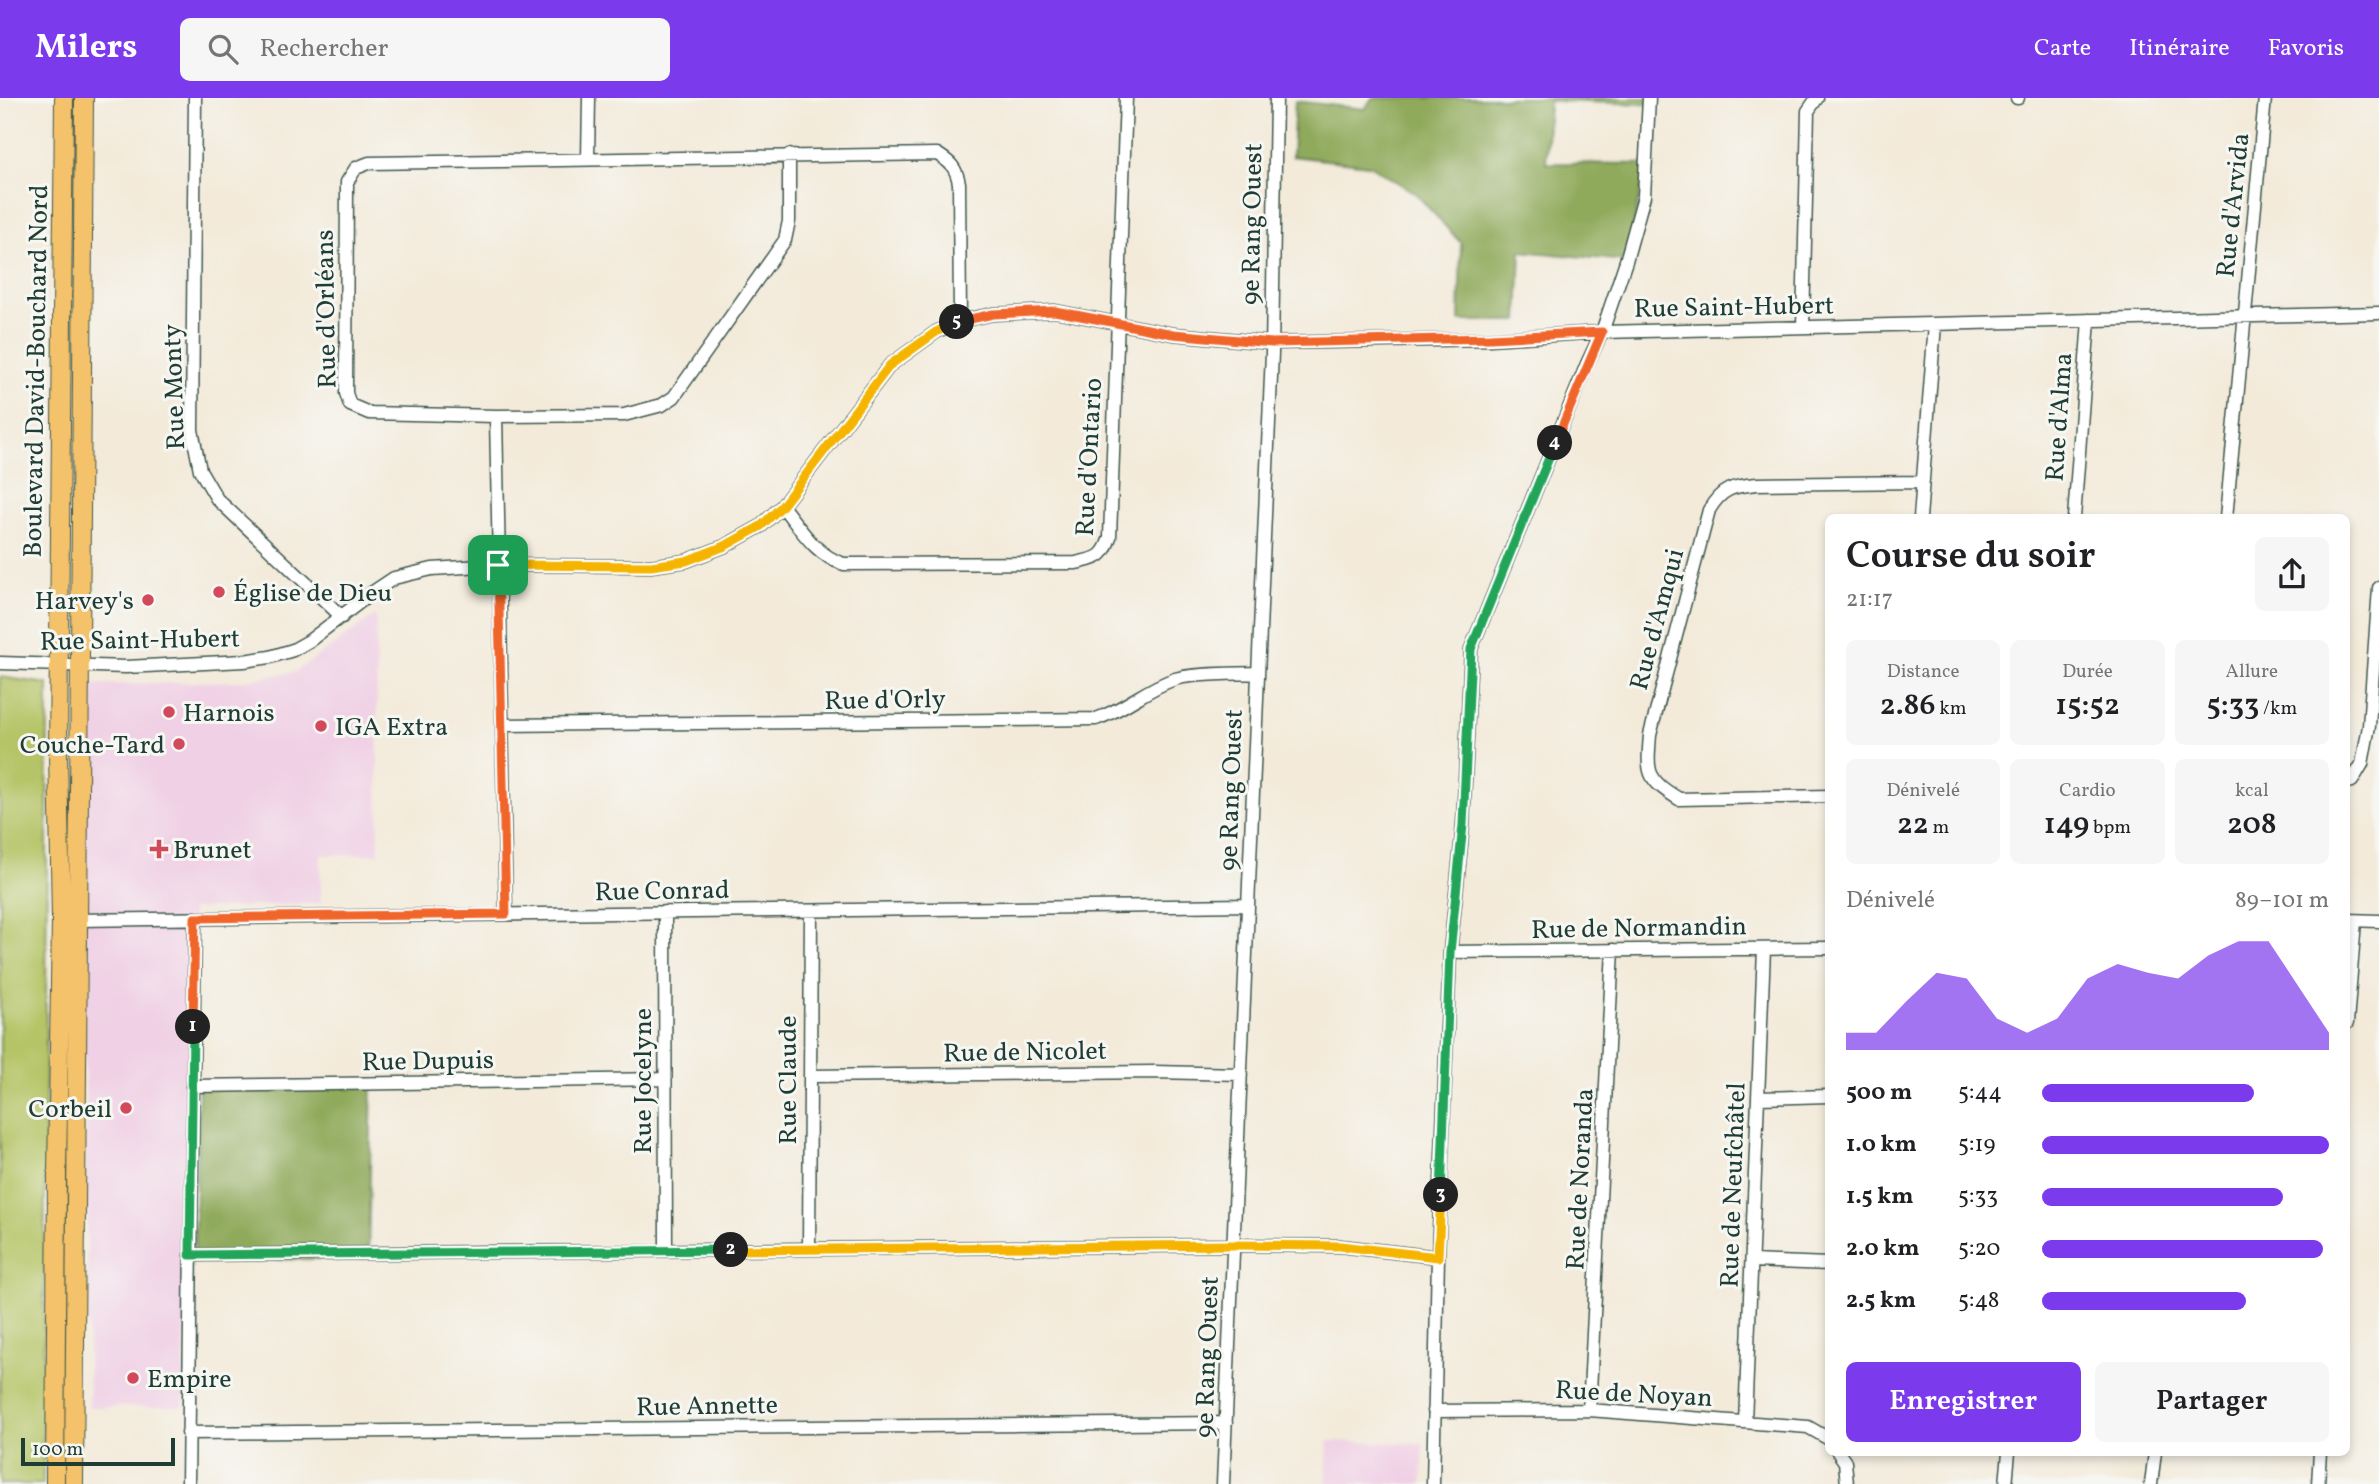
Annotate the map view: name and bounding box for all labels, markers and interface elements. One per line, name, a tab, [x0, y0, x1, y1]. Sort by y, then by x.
search box	[180, 18, 670, 81]
text: Milers	[35, 26, 138, 72]
icon: search	[204, 30, 242, 68]
text: Rechercher	[260, 31, 389, 67]
text: Carte	[2034, 32, 2091, 66]
text: Itinéraire	[2129, 32, 2230, 66]
text: Favoris	[2268, 32, 2344, 66]
street label: Rue d'Arvida	[2208, 131, 2259, 279]
street label: 9e Rang Ouest	[1234, 143, 1272, 305]
street label: Boulevard David-Bouchard Nord	[16, 184, 58, 558]
street label: Rue d'Orléans	[308, 229, 346, 389]
street label: Rue Saint-Hubert	[1634, 288, 1834, 328]
pin: 5	[940, 304, 974, 340]
text: 5	[952, 308, 961, 334]
street label: Rue Monty	[155, 323, 195, 451]
street label: Rue d'Alma	[2038, 351, 2082, 483]
street label: Rue d'Ontario	[1068, 377, 1112, 537]
pin: 4	[1538, 426, 1572, 460]
text: 4	[1549, 429, 1560, 455]
text: Course du soir	[1846, 531, 2096, 584]
pin	[468, 535, 528, 595]
button: share	[2255, 537, 2329, 611]
street label: Rue d'Amqui	[1622, 545, 1694, 694]
icon: arrive	[479, 546, 517, 584]
place label: Église de Dieu	[233, 576, 392, 612]
place label: Harvey's	[35, 584, 134, 620]
marker: Église de Dieu	[211, 584, 227, 600]
text: 21:17	[1846, 584, 1893, 616]
marker: Harvey's	[140, 592, 156, 608]
street label: Rue Saint-Hubert	[40, 621, 240, 661]
text: Distance	[1887, 659, 1960, 685]
text: Durée	[2062, 659, 2113, 685]
text: Allure	[2226, 659, 2278, 685]
street label: Rue d'Orly	[824, 682, 946, 720]
text: 2.86	[1880, 685, 1935, 727]
text: 15:52	[2055, 685, 2120, 727]
text: 5:33	[2206, 685, 2259, 727]
place label: Harnois	[183, 696, 275, 732]
text: km	[1935, 696, 1966, 722]
text: /km	[2259, 696, 2297, 722]
marker: Harnois	[161, 704, 177, 720]
street label: 9e Rang Ouest	[1211, 708, 1253, 872]
place label: IGA Extra	[335, 710, 448, 746]
marker: IGA Extra	[313, 718, 329, 734]
place label: Couche-Tard	[20, 728, 165, 764]
marker: Couche-Tard	[171, 736, 187, 752]
text: Dénivelé	[1886, 778, 1960, 804]
text: Cardio	[2059, 778, 2116, 804]
text: kcal	[2235, 778, 2269, 804]
text: 22	[1897, 804, 1929, 846]
text: 149	[2044, 804, 2089, 846]
text: 208	[2227, 804, 2277, 846]
text: m	[1929, 815, 1949, 841]
text: bpm	[2089, 815, 2131, 841]
place label: Brunet	[173, 833, 252, 869]
marker: Brunet	[151, 841, 167, 857]
street label: Rue Conrad	[594, 873, 730, 911]
text: Dénivelé	[1846, 885, 1935, 917]
text: 89–101 m	[2235, 885, 2329, 917]
street label: Rue de Normandin	[1531, 909, 1747, 949]
street label: Rue Jocelyne	[626, 1008, 662, 1154]
pin: 1	[176, 1010, 210, 1044]
text: 1	[189, 1013, 196, 1039]
street label: Rue Claude	[771, 1015, 807, 1145]
street label: Rue de Nicolet	[943, 1034, 1107, 1072]
street label: Rue Dupuis	[362, 1043, 494, 1081]
text: 500 m	[1846, 1077, 1912, 1109]
text: 5:44	[1958, 1077, 2002, 1109]
street label: Rue de Neufchâtel	[1712, 1082, 1756, 1288]
street label: Rue de Noranda	[1558, 1087, 1604, 1271]
place label: Corbeil	[28, 1092, 112, 1128]
marker: Corbeil	[118, 1100, 134, 1116]
text: 1.0 km	[1846, 1129, 1917, 1161]
text: 5:19	[1958, 1129, 1995, 1161]
pin: 3	[1424, 1178, 1458, 1212]
text: 3	[1436, 1181, 1445, 1207]
text: 1.5 km	[1846, 1181, 1913, 1213]
text: 5:33	[1958, 1181, 1998, 1213]
pin: 2	[714, 1232, 748, 1268]
text: 2.0 km	[1846, 1233, 1919, 1265]
text: 5:20	[1958, 1233, 2000, 1265]
text: 2	[726, 1236, 735, 1262]
street label: 9e Rang Ouest	[1187, 1275, 1229, 1439]
text: 2.5 km	[1846, 1285, 1916, 1317]
text: 5:48	[1958, 1285, 1999, 1317]
place label: Empire	[147, 1362, 232, 1398]
button: Enregistrer	[1846, 1362, 2081, 1442]
button: Partager	[2095, 1362, 2329, 1442]
marker: Empire	[125, 1370, 141, 1386]
street label: Rue de Noyan	[1554, 1373, 1714, 1417]
street label: Rue Annette	[636, 1388, 778, 1426]
scale bar	[21, 1435, 175, 1467]
text: 100 m	[32, 1437, 83, 1463]

